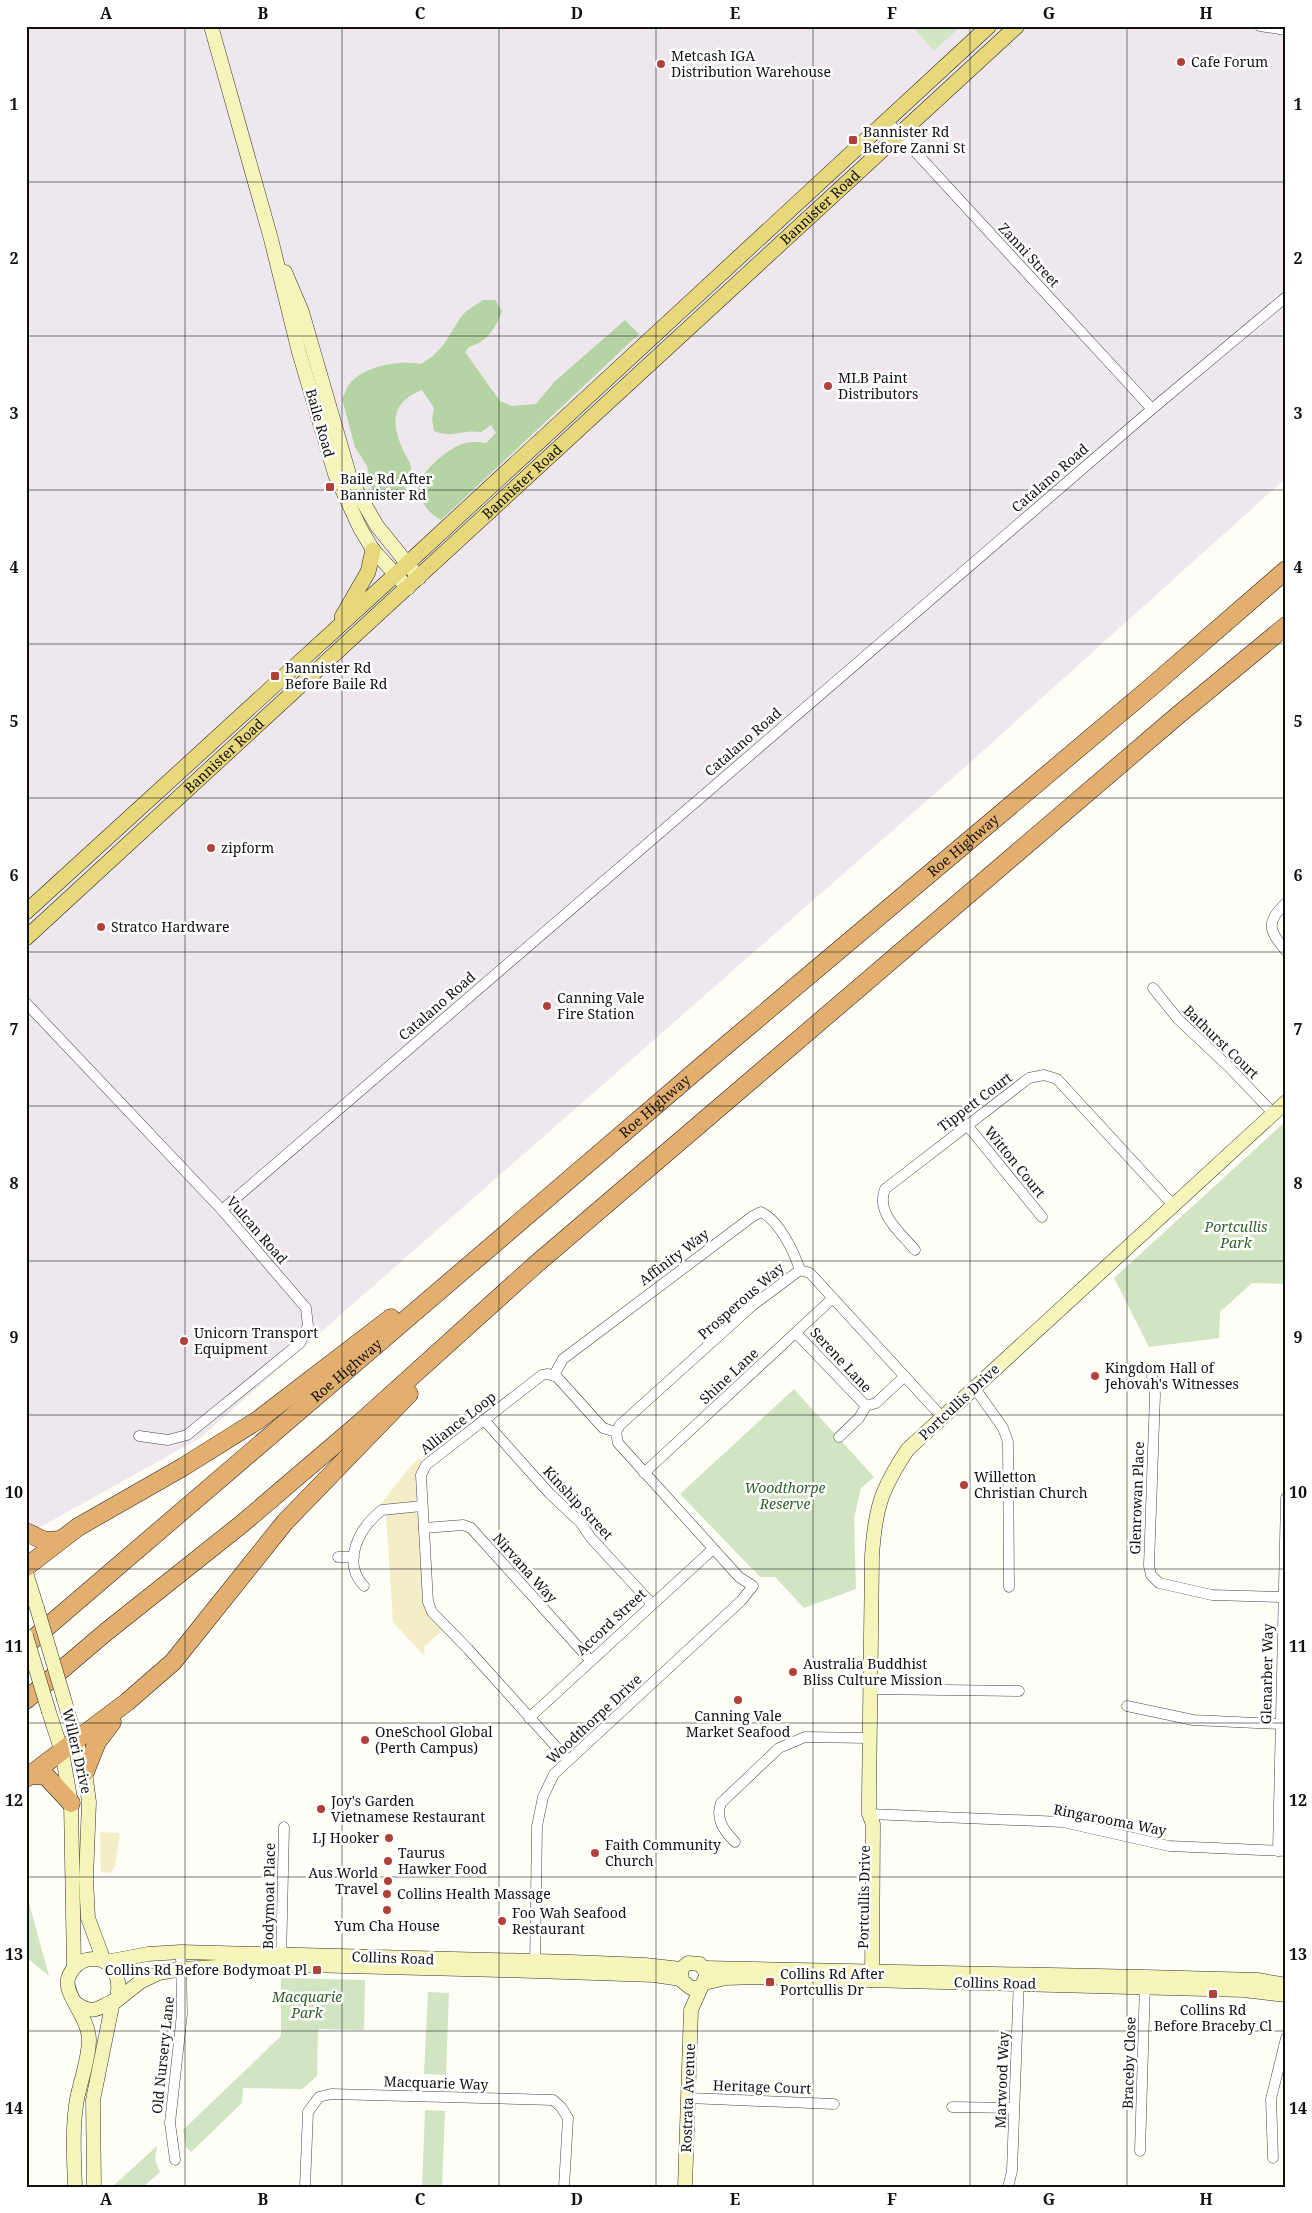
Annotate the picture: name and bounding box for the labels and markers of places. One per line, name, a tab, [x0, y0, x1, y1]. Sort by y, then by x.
place label: Metcash IGA Distribution Warehouse	[671, 46, 831, 81]
place label: Cafe Forum	[1191, 52, 1268, 71]
marker: Cafe Forum	[1175, 56, 1187, 68]
marker: Metcash IGA Distribution Warehouse	[655, 58, 667, 70]
place label: Bannister Rd Before Zanni St	[863, 122, 966, 157]
marker: Bannister Rd Before Zanni St	[847, 134, 859, 146]
place label: MLB Paint Distributors	[838, 368, 918, 403]
marker: MLB Paint Distributors	[822, 380, 834, 392]
place label: Baile Rd After Bannister Rd	[340, 469, 433, 504]
marker: Baile Rd After Bannister Rd	[324, 481, 336, 493]
place label: Bannister Rd Before Baile Rd	[285, 658, 388, 693]
marker: Bannister Rd Before Baile Rd	[269, 670, 281, 682]
place label: zipform	[221, 838, 274, 857]
marker: zipform	[205, 842, 217, 854]
place label: Stratco Hardware	[111, 917, 229, 936]
marker: Stratco Hardware	[95, 921, 107, 933]
place label: Canning Vale Fire Station	[557, 988, 645, 1023]
marker: Canning Vale Fire Station	[541, 1000, 553, 1012]
place label: Unicorn Transport Equipment	[194, 1323, 318, 1358]
marker: Unicorn Transport Equipment	[178, 1335, 190, 1347]
place label: Kingdom Hall of Jehovah's Witnesses	[1104, 1358, 1239, 1393]
marker: Kingdom Hall of Jehovah's Witnesses	[1089, 1370, 1101, 1382]
place label: Willetton Christian Church	[974, 1467, 1088, 1502]
marker: Willetton Christian Church	[958, 1479, 970, 1491]
place label: Australia Buddhist Bliss Culture Mission	[803, 1654, 942, 1689]
marker: Australia Buddhist Bliss Culture Mission	[787, 1666, 799, 1678]
marker: Canning Vale Market Seafood	[732, 1694, 744, 1706]
place label: Canning Vale Market Seafood	[686, 1706, 791, 1741]
place label: OneSchool Global (Perth Campus)	[375, 1722, 493, 1757]
marker: OneSchool Global (Perth Campus)	[359, 1734, 371, 1746]
place label: Joy's Garden Vietnamese Restaurant	[330, 1791, 485, 1826]
marker: Joy's Garden Vietnamese Restaurant	[315, 1803, 327, 1815]
place label: LJ Hooker	[312, 1828, 379, 1847]
marker: LJ Hooker	[383, 1832, 395, 1844]
place label: Faith Community Church	[605, 1835, 721, 1870]
place label: Taurus Hawker Food	[398, 1843, 488, 1878]
marker: Faith Community Church	[589, 1847, 601, 1859]
marker: Taurus Hawker Food	[382, 1855, 394, 1867]
place label: Aus World Travel	[308, 1863, 379, 1898]
marker: Aus World Travel	[382, 1875, 394, 1887]
place label: Collins Health Massage	[397, 1884, 551, 1903]
marker: Collins Health Massage	[381, 1888, 393, 1900]
place label: Foo Wah Seafood Restaurant	[512, 1903, 627, 1938]
marker: Yum Cha House	[381, 1904, 393, 1916]
marker: Foo Wah Seafood Restaurant	[496, 1915, 508, 1927]
place label: Yum Cha House	[333, 1916, 440, 1935]
place label: Collins Rd Before Bodymoat Pl	[105, 1960, 308, 1979]
marker: Collins Rd Before Bodymoat Pl	[311, 1964, 323, 1976]
place label: Collins Rd After Portcullis Dr	[780, 1964, 885, 1999]
marker: Collins Rd After Portcullis Dr	[764, 1976, 776, 1988]
marker: Collins Rd Before Braceby Cl	[1207, 1988, 1219, 2000]
place label: Collins Rd Before Braceby Cl	[1154, 2000, 1273, 2035]

